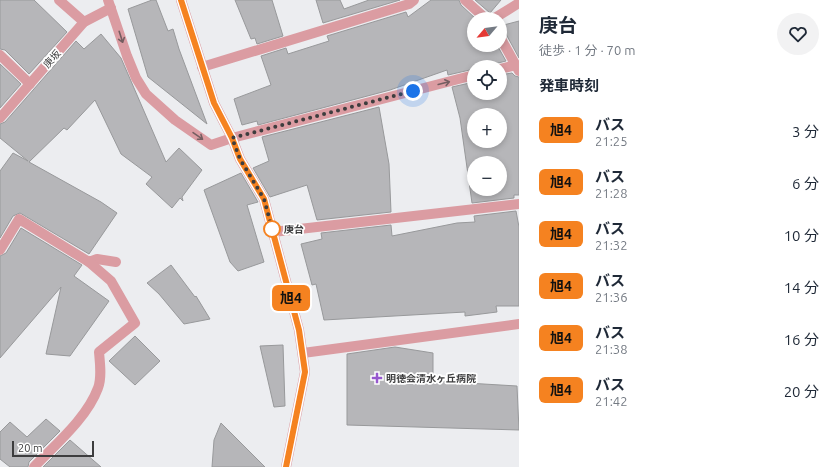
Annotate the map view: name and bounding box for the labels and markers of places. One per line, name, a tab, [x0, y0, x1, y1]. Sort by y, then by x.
marker: 庚台	[263, 220, 281, 238]
place label: 庚台	[283, 224, 304, 235]
marker: 明徳会清水ヶ丘病院	[371, 372, 383, 384]
place label: 明徳会清水ヶ丘病院	[386, 373, 476, 384]

